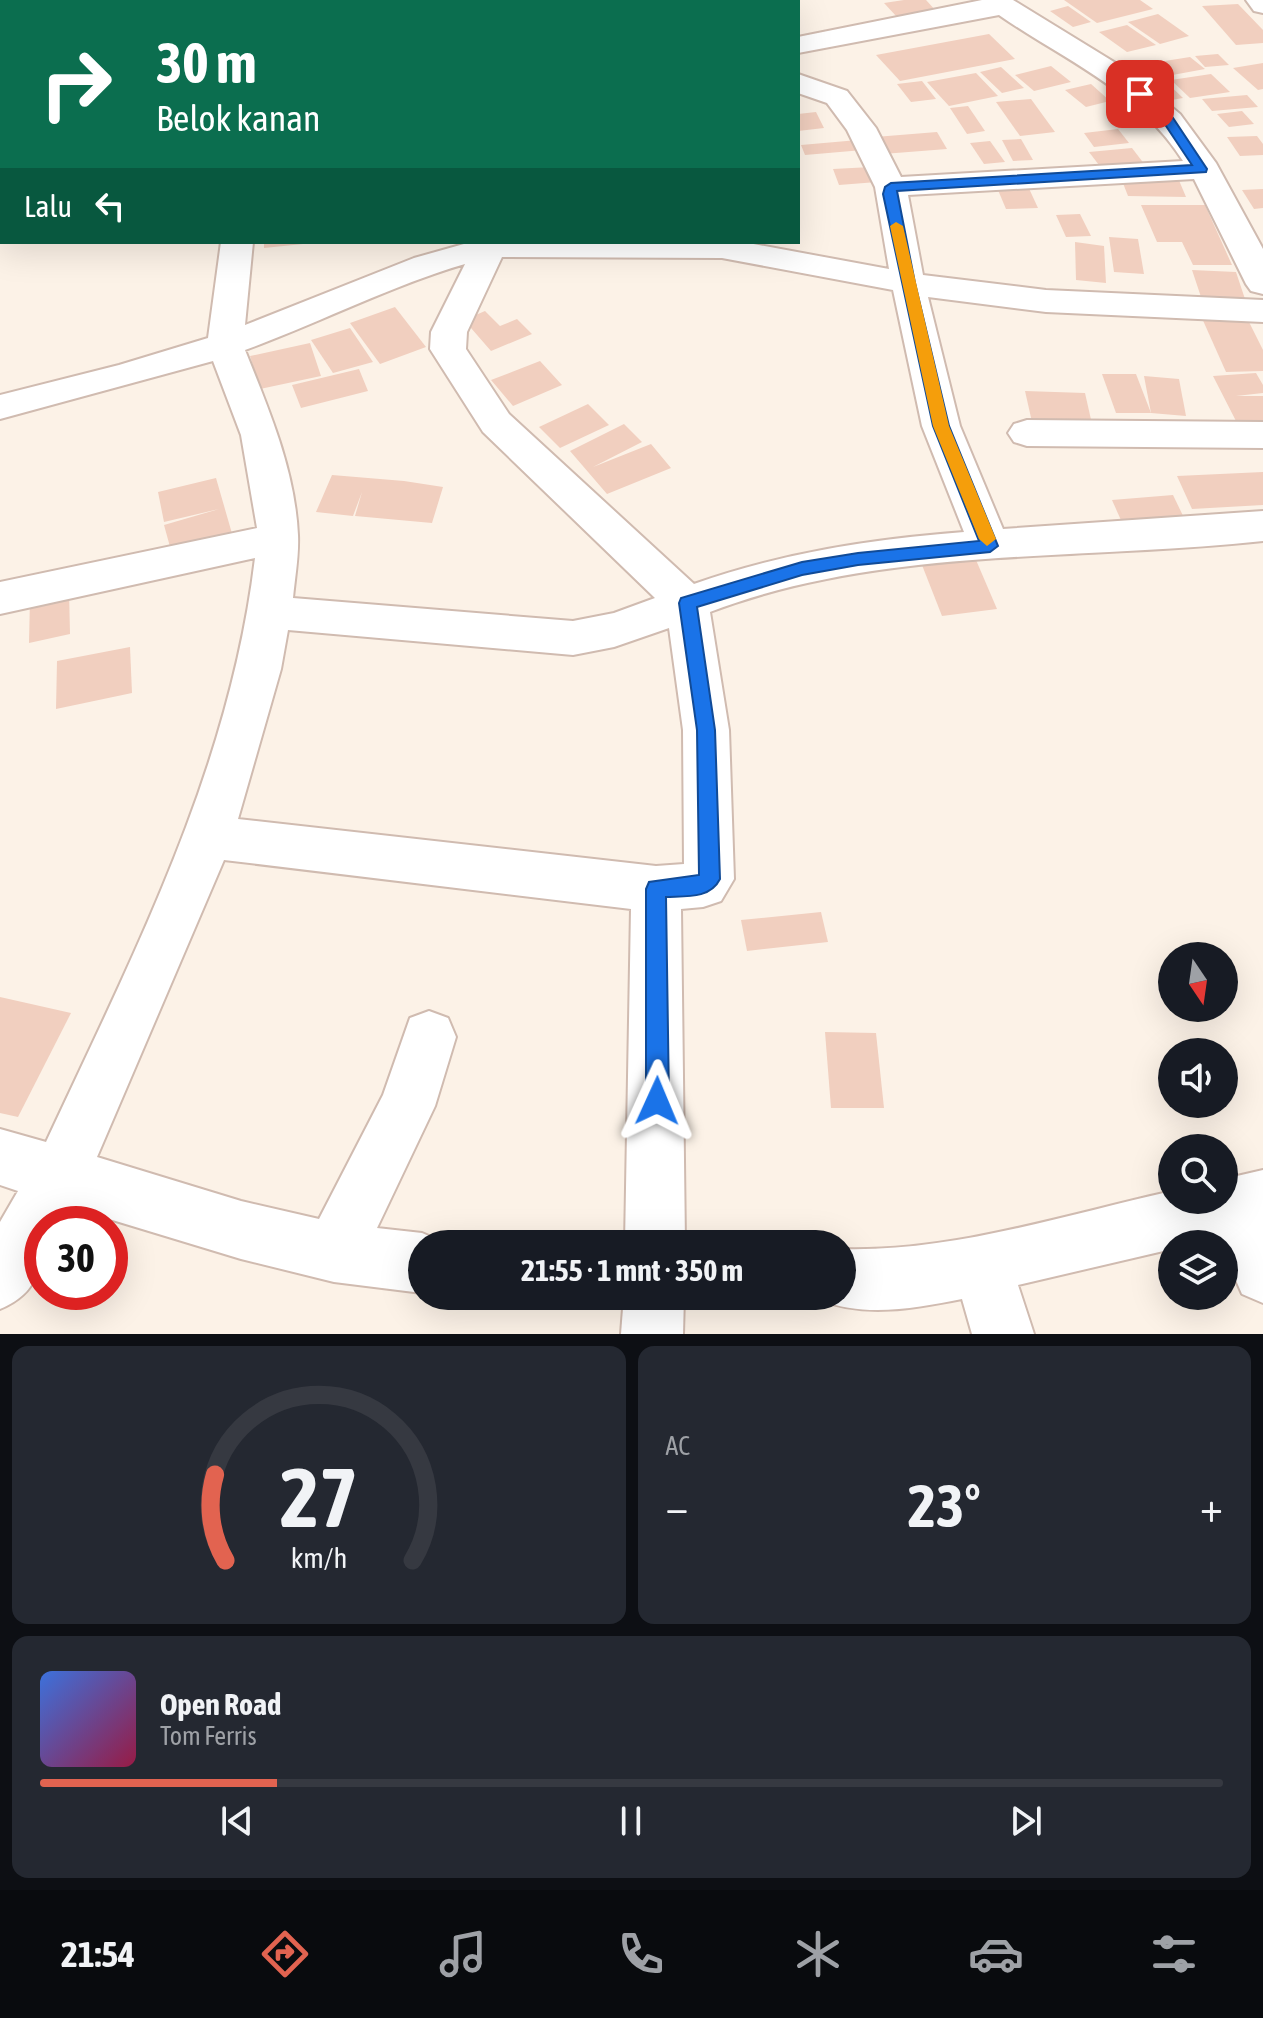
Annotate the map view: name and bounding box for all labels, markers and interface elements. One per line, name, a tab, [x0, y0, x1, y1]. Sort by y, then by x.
text: 30 m	[156, 31, 257, 95]
icon: right	[24, 32, 128, 136]
pin	[1106, 60, 1174, 128]
icon: arrive	[1118, 72, 1162, 116]
text: Belok kanan	[156, 97, 321, 139]
icon: left	[88, 184, 132, 228]
text: Lalu	[24, 189, 72, 223]
north arrow	[1158, 942, 1238, 1022]
map controls	[1158, 942, 1238, 1310]
button: sound	[1158, 1038, 1238, 1118]
position arrow	[615, 1059, 699, 1143]
button: search	[1158, 1134, 1238, 1214]
speed limit sign: 30	[24, 1206, 128, 1310]
button: layers	[1158, 1230, 1238, 1310]
text: 21:55 · 1 mnt · 350 m	[521, 1253, 743, 1287]
text: AC	[666, 1431, 690, 1461]
text: 27	[280, 1449, 358, 1545]
text: 23°	[908, 1471, 981, 1540]
text: −	[666, 1481, 688, 1531]
text: +	[1200, 1481, 1223, 1531]
text: km/h	[290, 1541, 347, 1574]
text: Open Road	[160, 1687, 281, 1721]
text: Tom Ferris	[160, 1721, 257, 1751]
icon: previous	[215, 1799, 259, 1843]
icon: pause	[609, 1799, 653, 1843]
icon: next	[1004, 1799, 1048, 1843]
icon: directions	[257, 1926, 313, 1982]
icon: music	[435, 1926, 491, 1982]
icon: phone	[613, 1926, 669, 1982]
icon: climate	[790, 1926, 846, 1982]
icon: car	[968, 1926, 1024, 1982]
icon: filters	[1146, 1926, 1202, 1982]
text: 21:54	[61, 1933, 135, 1975]

